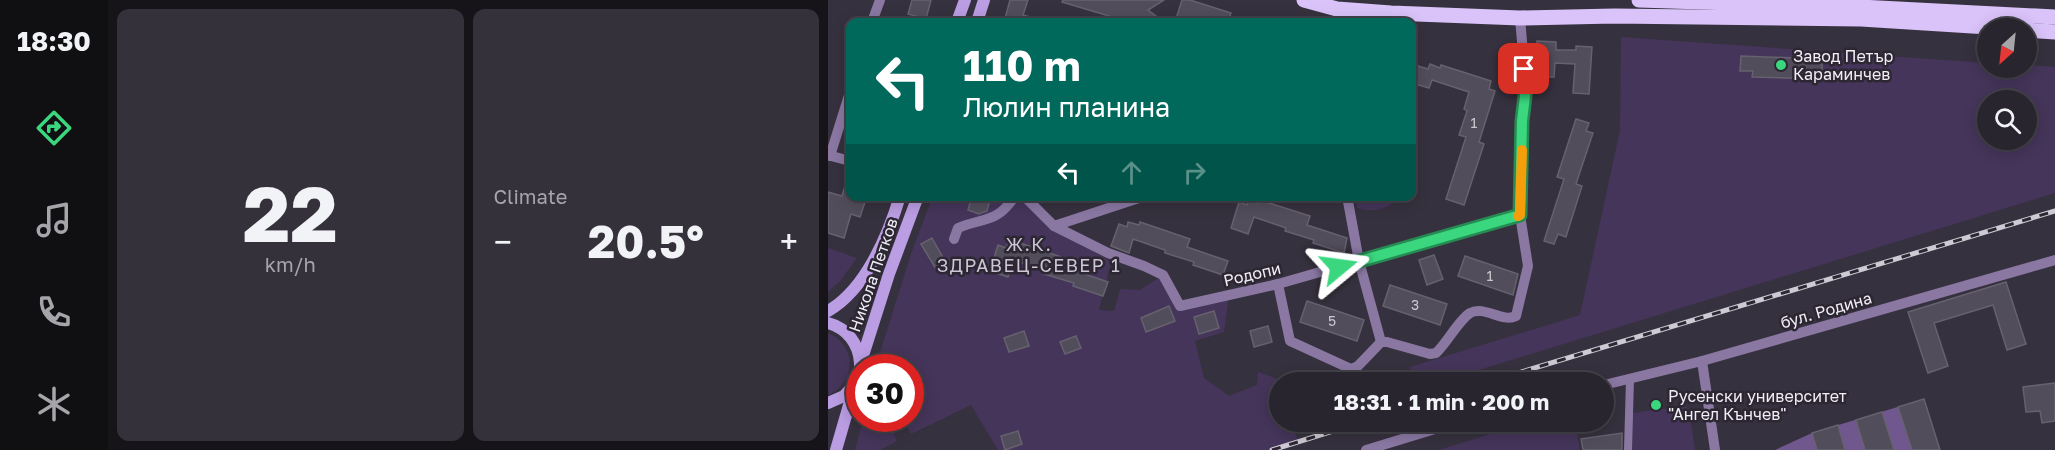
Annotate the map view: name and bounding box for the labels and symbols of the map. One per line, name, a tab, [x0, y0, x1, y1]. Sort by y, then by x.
north arrow	[1977, 18, 2037, 78]
pin	[1498, 43, 1549, 94]
place label: Завод Петър Караминчев	[1793, 46, 1894, 84]
marker: Завод Петър Караминчев	[1774, 58, 1788, 72]
house number: 1	[1471, 114, 1478, 131]
street label: Никола Петков	[844, 215, 902, 335]
district label: Ж.К. ЗДРАВЕЦ-СЕВЕР 1	[937, 233, 1121, 276]
position arrow	[1307, 235, 1371, 299]
street label: Родопи	[1221, 258, 1283, 290]
house number: 1	[1487, 267, 1494, 284]
street label: бул. Родина	[1778, 287, 1874, 333]
house number: 3	[1411, 296, 1419, 313]
house number: 5	[1328, 312, 1336, 329]
speed limit sign: 30	[846, 354, 924, 432]
place label: Русенски университет "Ангел Кънчев"	[1668, 386, 1847, 424]
marker: Русенски университет "Ангел Кънчев"	[1649, 398, 1663, 412]

